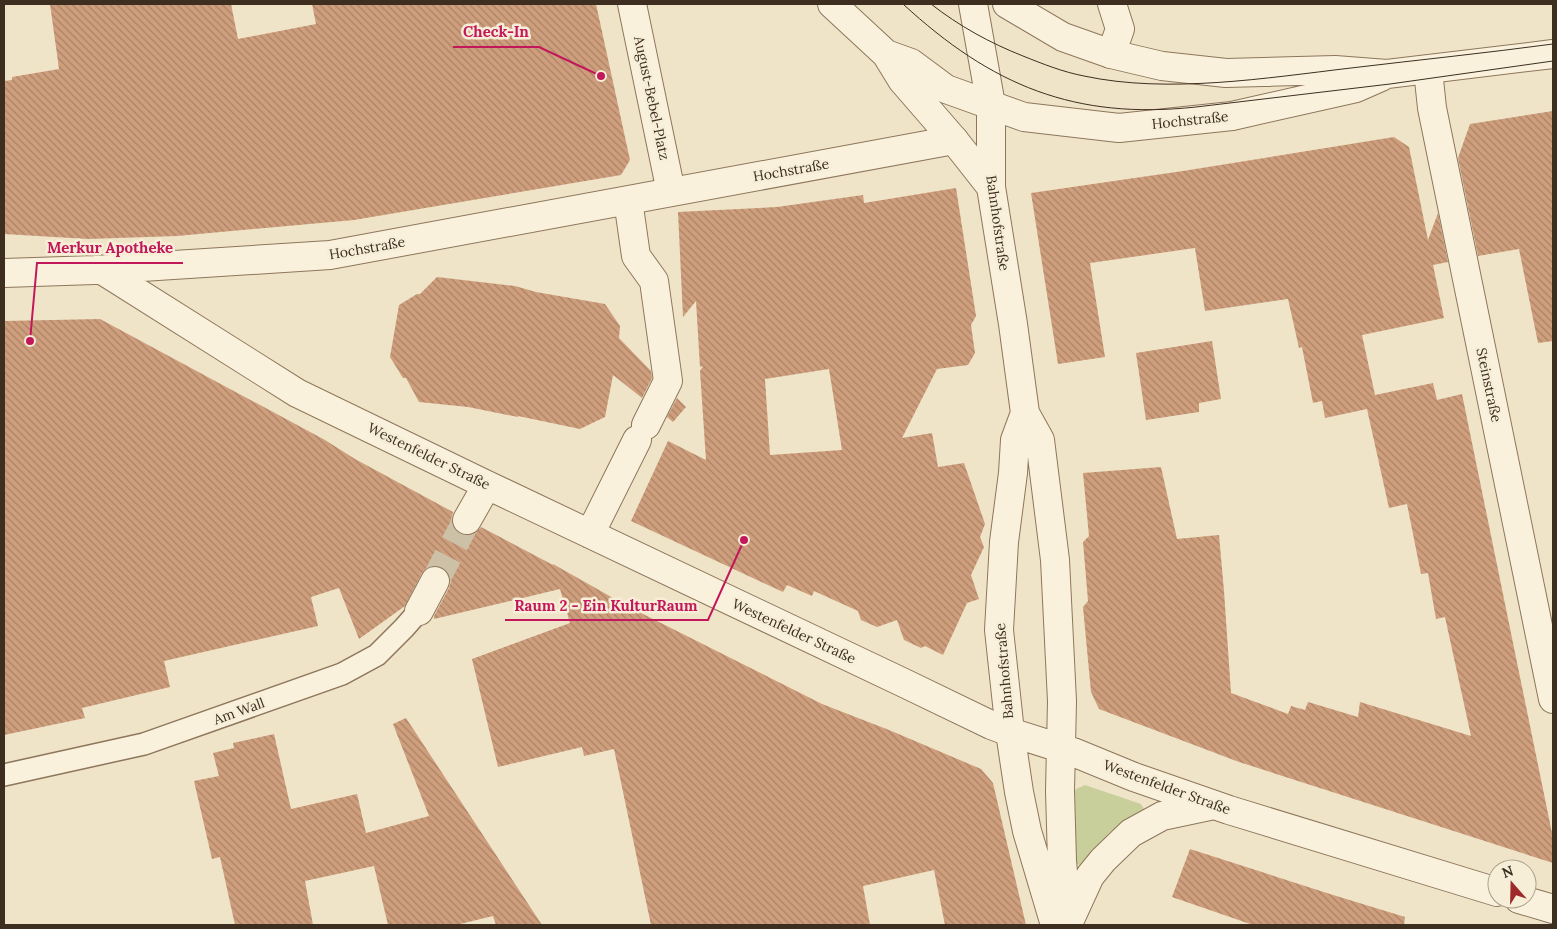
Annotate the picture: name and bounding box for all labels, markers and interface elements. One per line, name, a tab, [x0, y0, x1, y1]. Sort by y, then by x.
callout: Check-In	[453, 17, 539, 47]
text: Check-In	[463, 22, 529, 41]
street label: August-Bebel-Platz	[630, 33, 674, 162]
street label: Hochstraße	[1151, 107, 1230, 133]
street label: Hochstraße	[752, 154, 831, 186]
street label: Bahnhofstraße	[982, 174, 1014, 272]
street label: Hochstraße	[328, 232, 407, 264]
callout: Merkur Apotheke	[37, 233, 183, 263]
text: Merkur Apotheke	[47, 238, 173, 257]
street label: Steinstraße	[1472, 346, 1506, 424]
street label: Westenfelder Straße	[365, 418, 494, 494]
callout: Raum 2 - Ein KulturRaum	[505, 590, 708, 620]
street label: Westenfelder Straße	[729, 594, 859, 668]
text: Raum 2 - Ein KulturRaum	[514, 596, 698, 615]
street label: Bahnhofstraße	[991, 622, 1017, 720]
street label: Am Wall	[210, 693, 267, 729]
street label: Westenfelder Straße	[1101, 756, 1234, 819]
north arrow	[1487, 859, 1537, 909]
text: N	[1499, 861, 1516, 882]

